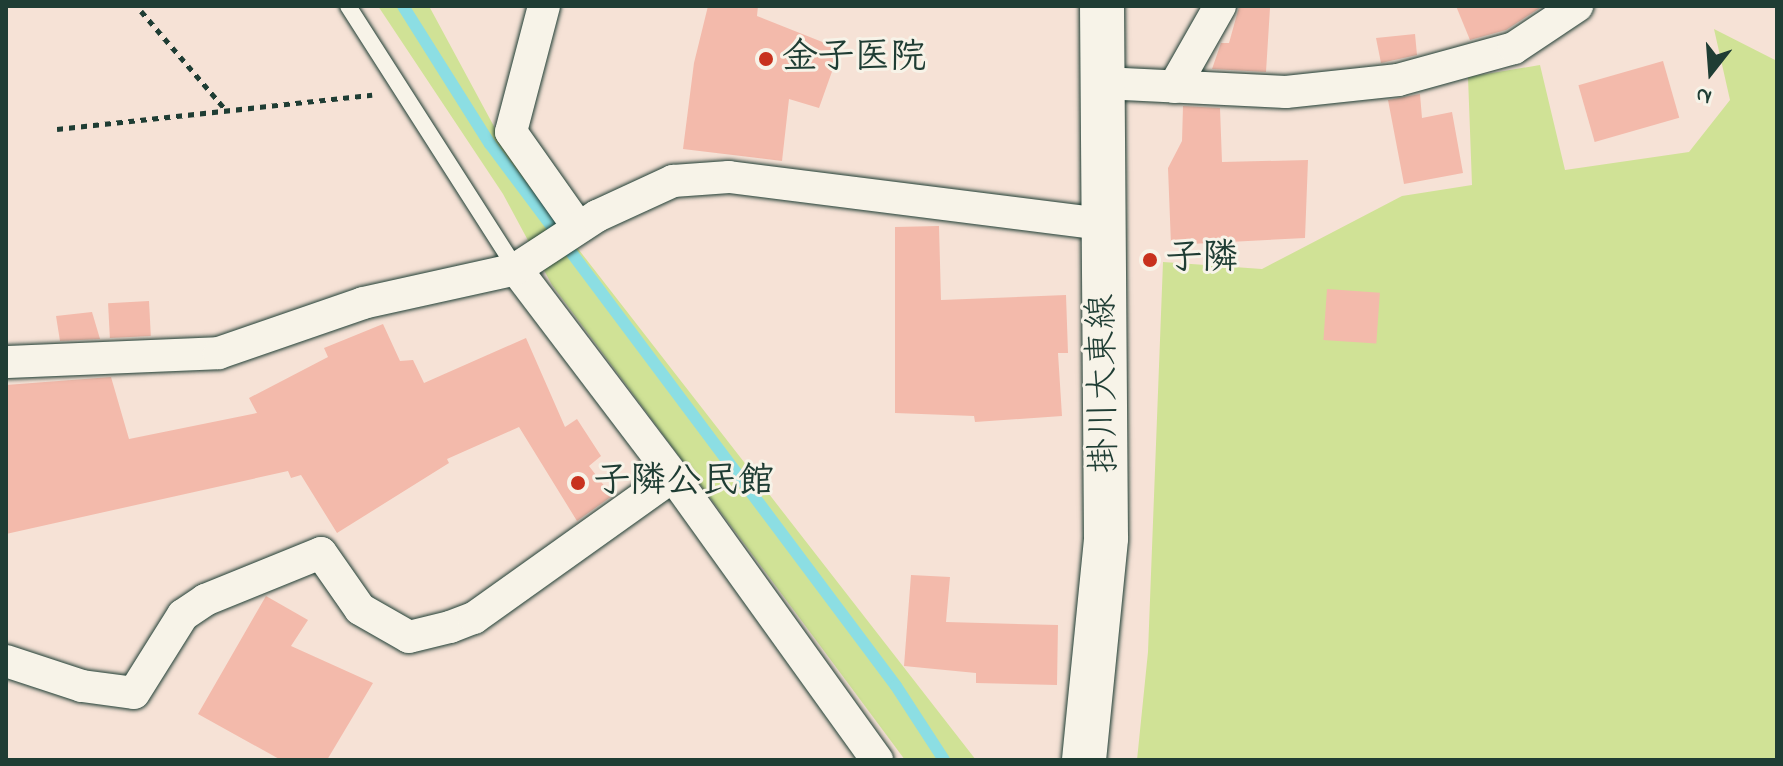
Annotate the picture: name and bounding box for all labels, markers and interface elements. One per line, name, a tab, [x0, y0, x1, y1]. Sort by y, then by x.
north arrow	[1671, 32, 1751, 112]
place label: 金子医院	[782, 37, 926, 81]
marker: 金子医院	[757, 50, 775, 68]
text: N	[1692, 77, 1716, 112]
place label: 子隣	[1166, 238, 1238, 282]
marker: 子隣	[1141, 251, 1159, 269]
street label: 掛川大東線	[1082, 294, 1128, 474]
place label: 子隣公民館	[594, 461, 774, 505]
marker: 子隣公民館	[569, 474, 587, 492]

